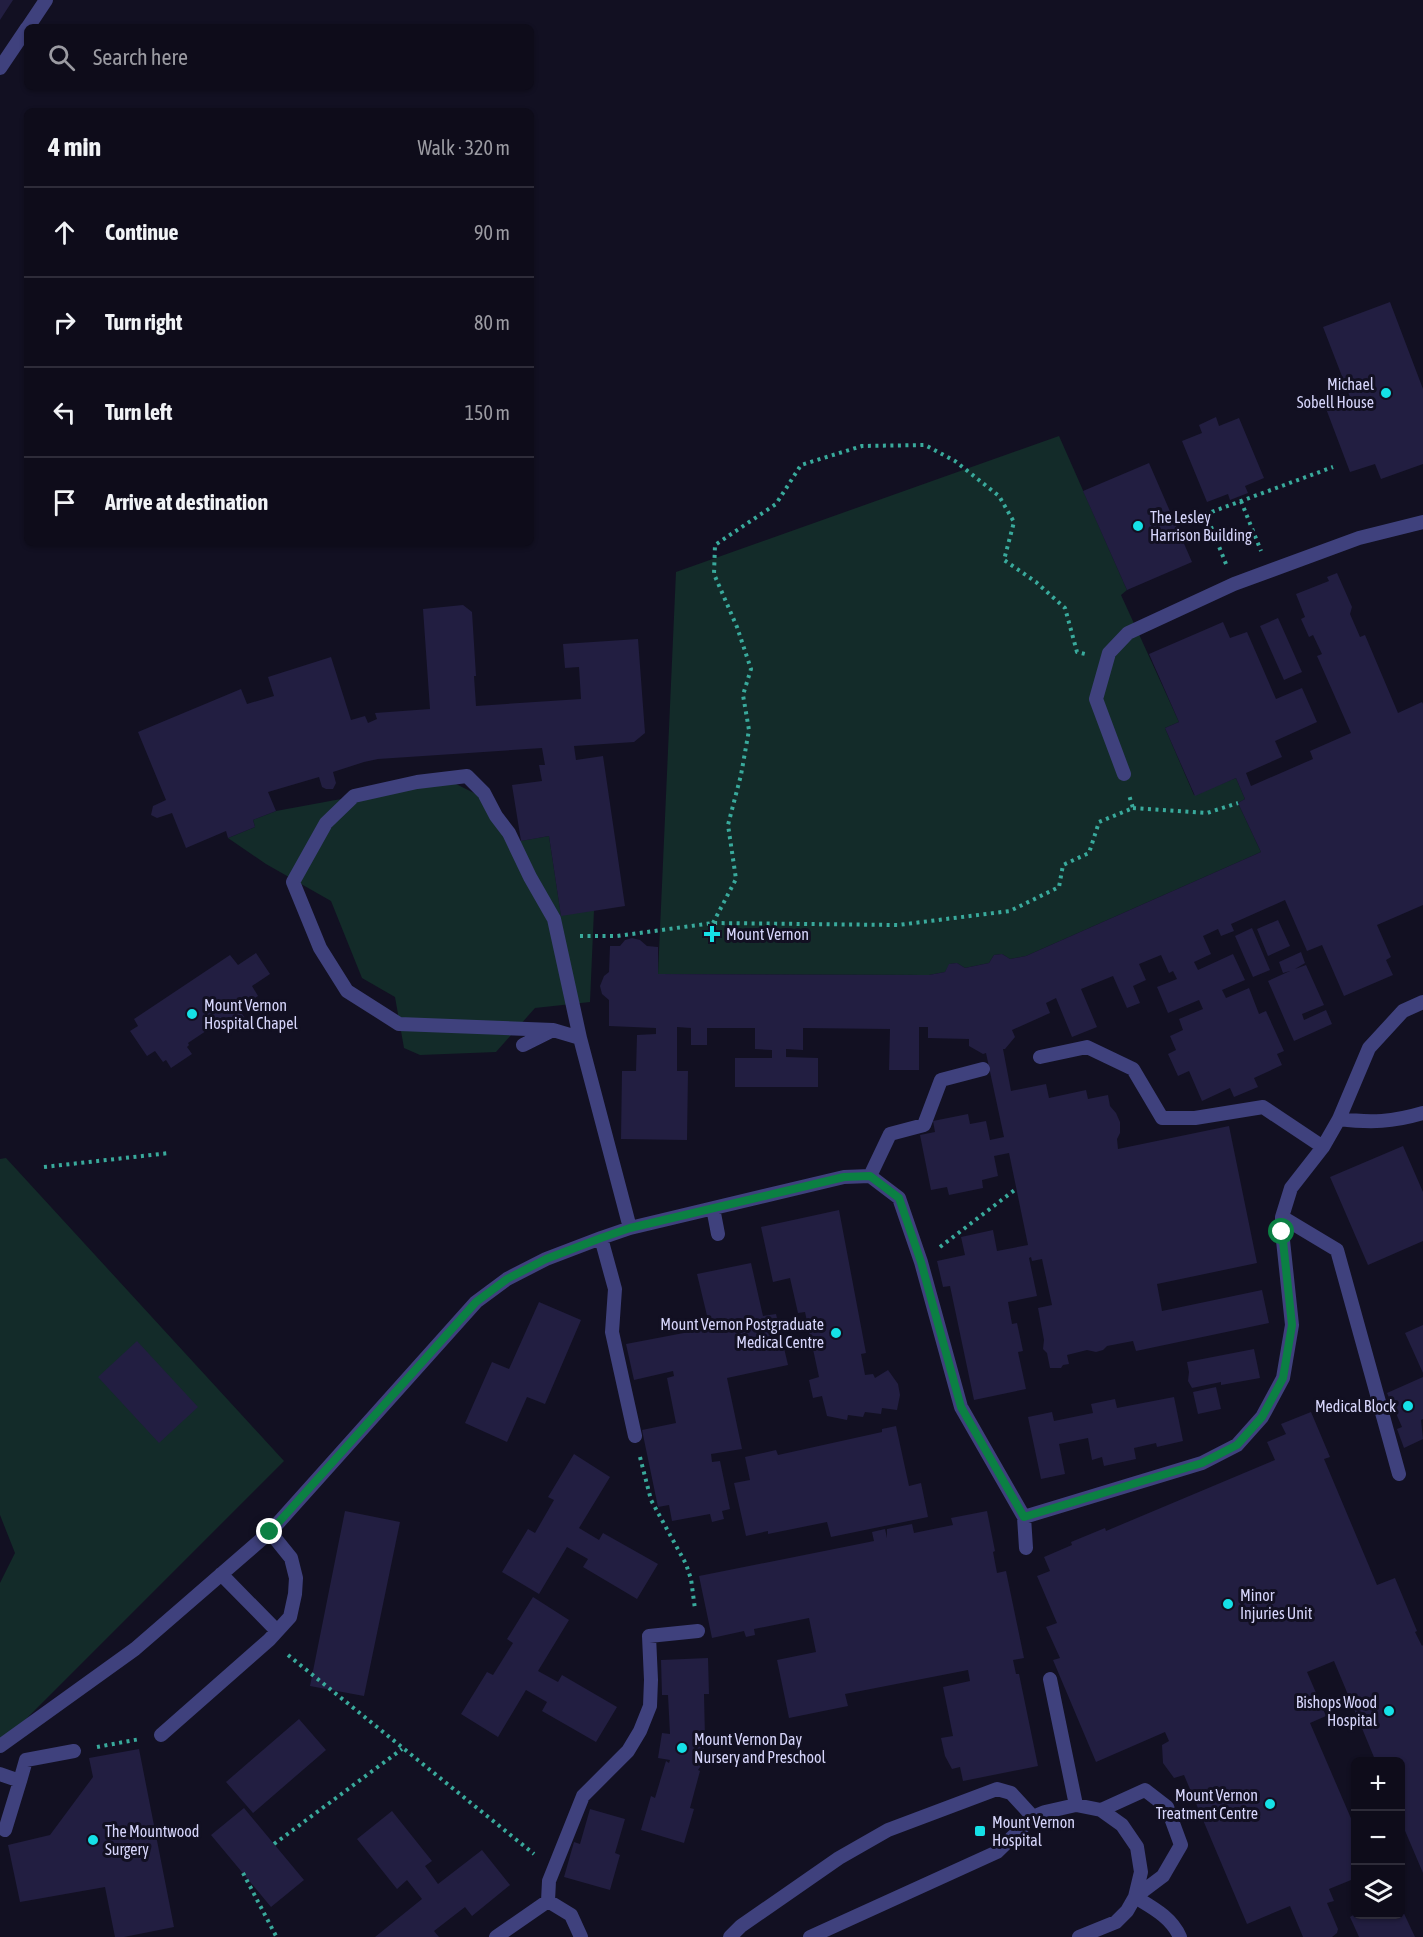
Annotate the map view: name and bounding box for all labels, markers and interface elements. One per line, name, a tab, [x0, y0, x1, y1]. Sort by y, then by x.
search box	[24, 24, 534, 90]
icon: search	[45, 41, 78, 74]
text: Search here	[93, 44, 188, 70]
text: 4 min	[48, 132, 101, 162]
text: Walk · 320 m	[418, 136, 510, 159]
icon: ahead	[48, 216, 81, 249]
text: Continue	[105, 219, 179, 245]
text: 90 m	[474, 221, 510, 244]
icon: right	[48, 306, 81, 339]
text: Turn right	[105, 309, 182, 335]
text: 80 m	[474, 311, 510, 334]
place label: Michael Sobell House	[1297, 375, 1375, 411]
marker: Michael Sobell House	[1379, 386, 1393, 400]
icon: left	[48, 396, 81, 429]
text: Turn left	[105, 399, 172, 425]
text: 150 m	[465, 401, 510, 424]
icon: arrive	[48, 486, 81, 519]
text: Arrive at destination	[105, 489, 268, 515]
place label: The Lesley Harrison Building	[1150, 508, 1252, 545]
marker: The Lesley Harrison Building	[1131, 519, 1145, 533]
marker: Mount Vernon	[703, 925, 721, 943]
place label: Mount Vernon	[726, 925, 809, 943]
place label: Mount Vernon Hospital Chapel	[204, 996, 298, 1033]
marker: Mount Vernon Hospital Chapel	[185, 1007, 199, 1021]
route start	[1268, 1218, 1294, 1244]
place label: Mount Vernon Postgraduate Medical Centre	[660, 1315, 824, 1351]
marker: Mount Vernon Postgraduate Medical Centre	[829, 1326, 843, 1340]
place label: Medical Block	[1315, 1397, 1396, 1415]
marker: Medical Block	[1401, 1399, 1415, 1413]
route end	[256, 1518, 282, 1544]
place label: Minor Injuries Unit	[1240, 1586, 1313, 1623]
marker: Minor Injuries Unit	[1221, 1597, 1235, 1611]
place label: Bishops Wood Hospital	[1296, 1693, 1378, 1730]
marker: Bishops Wood Hospital	[1382, 1704, 1396, 1718]
place label: Mount Vernon Day Nursery and Preschool	[694, 1730, 826, 1767]
marker: Mount Vernon Day Nursery and Preschool	[675, 1741, 689, 1755]
map controls	[1351, 1757, 1405, 1919]
button: +	[1351, 1757, 1405, 1811]
place label: Mount Vernon Treatment Centre	[1156, 1786, 1258, 1822]
marker: Mount Vernon Treatment Centre	[1263, 1797, 1277, 1811]
button: −	[1351, 1811, 1405, 1865]
place label: Mount Vernon Hospital	[992, 1813, 1075, 1850]
place label: The Mountwood Surgery	[105, 1822, 199, 1859]
marker: Mount Vernon Hospital	[973, 1824, 987, 1838]
marker: The Mountwood Surgery	[86, 1833, 100, 1847]
button: layers	[1351, 1865, 1405, 1919]

